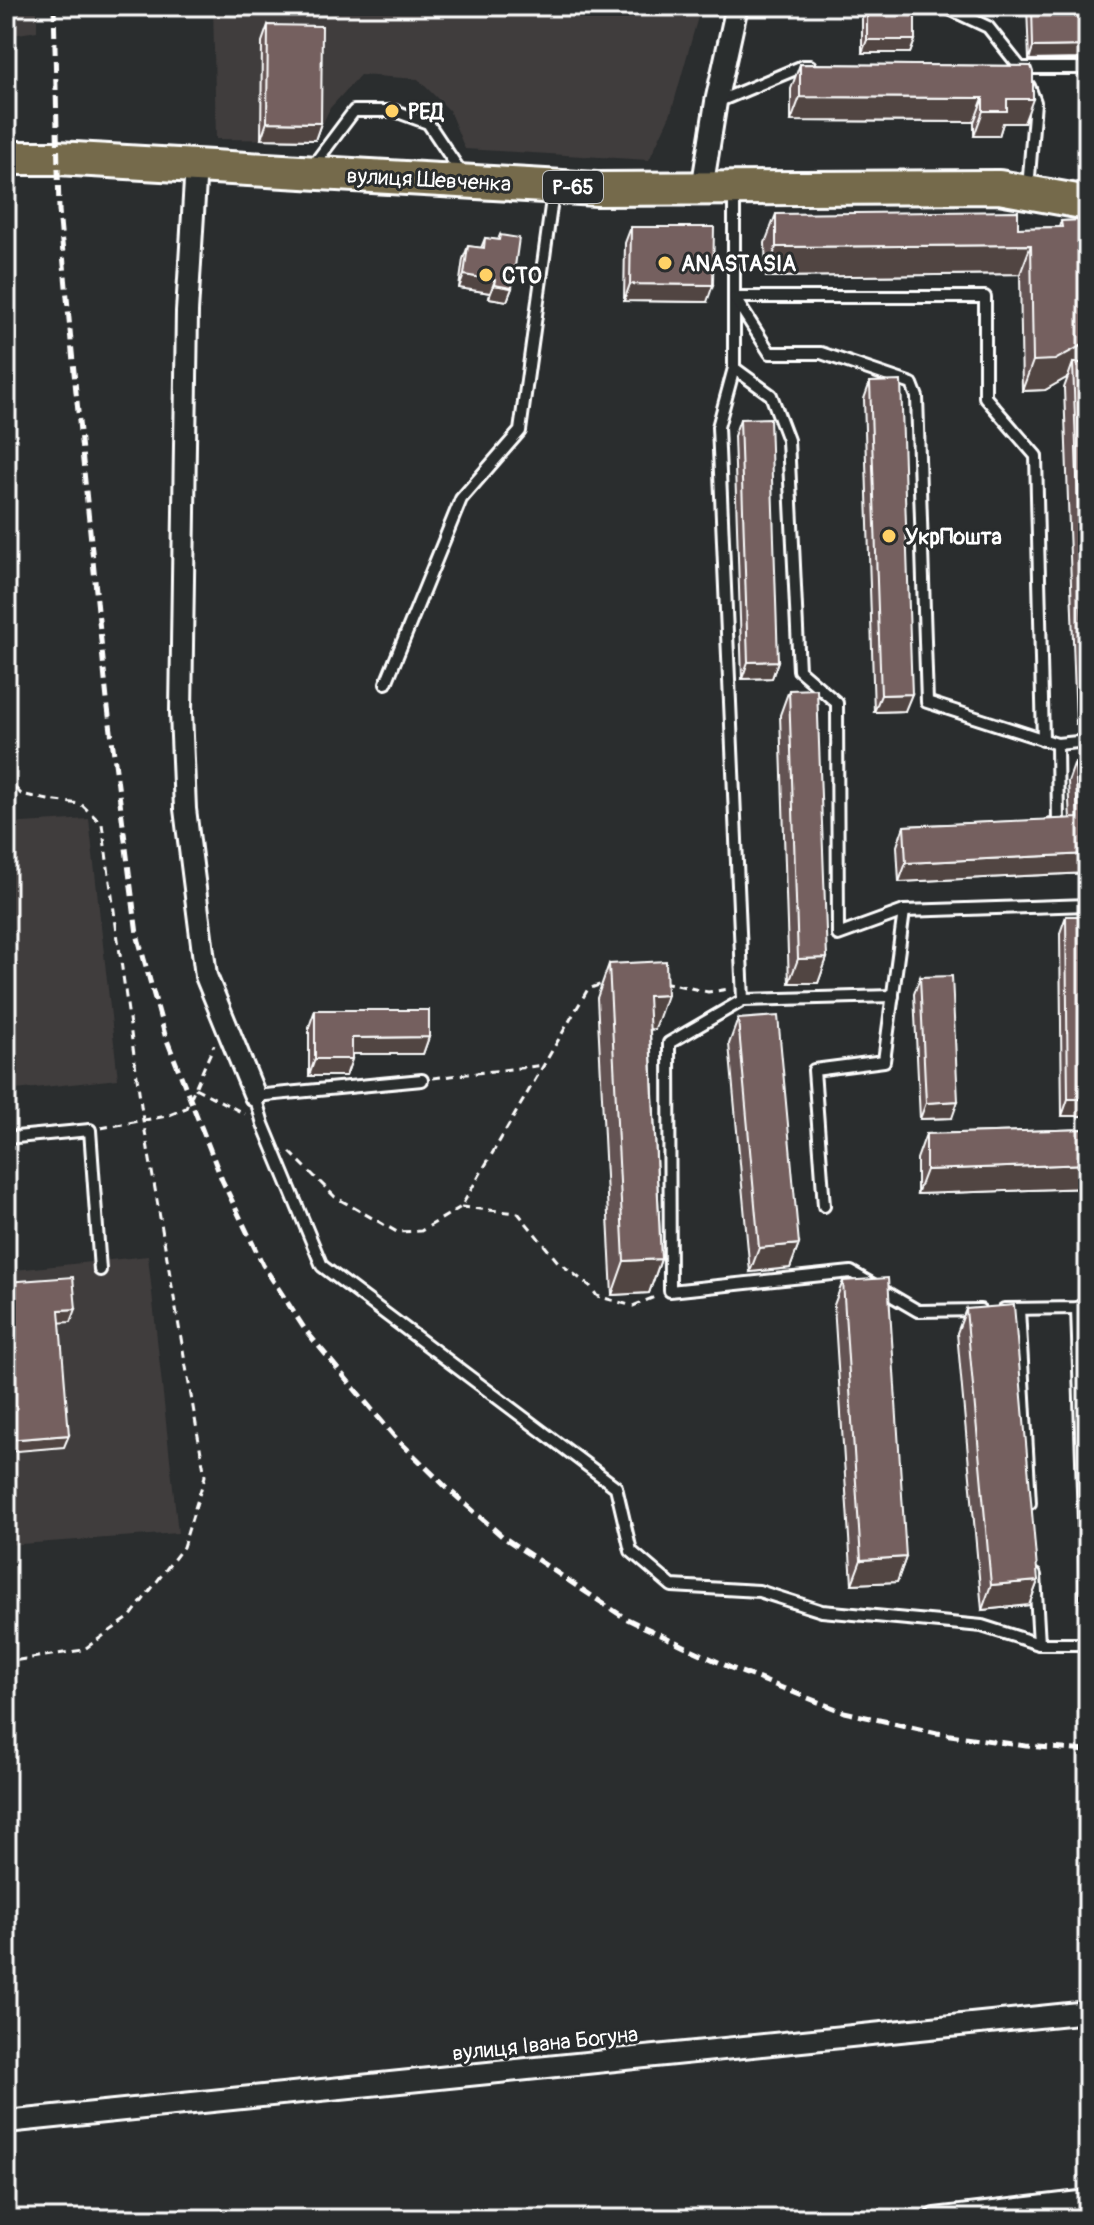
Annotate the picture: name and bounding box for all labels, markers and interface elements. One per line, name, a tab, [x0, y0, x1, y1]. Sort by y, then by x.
place label: РЕД	[408, 98, 444, 126]
marker: РЕД	[383, 102, 401, 120]
street label: вулиця Шевченка	[346, 162, 512, 198]
road number: Р-65	[543, 171, 603, 203]
place label: ANASTASIA	[681, 250, 797, 278]
marker: ANASTASIA	[656, 254, 674, 272]
place label: СТО	[502, 262, 542, 290]
marker: СТО	[477, 266, 495, 284]
place label: УкрПошта	[905, 523, 1002, 551]
marker: УкрПошта	[880, 527, 898, 545]
street label: вулиця Івана Богуна	[451, 2020, 639, 2068]

